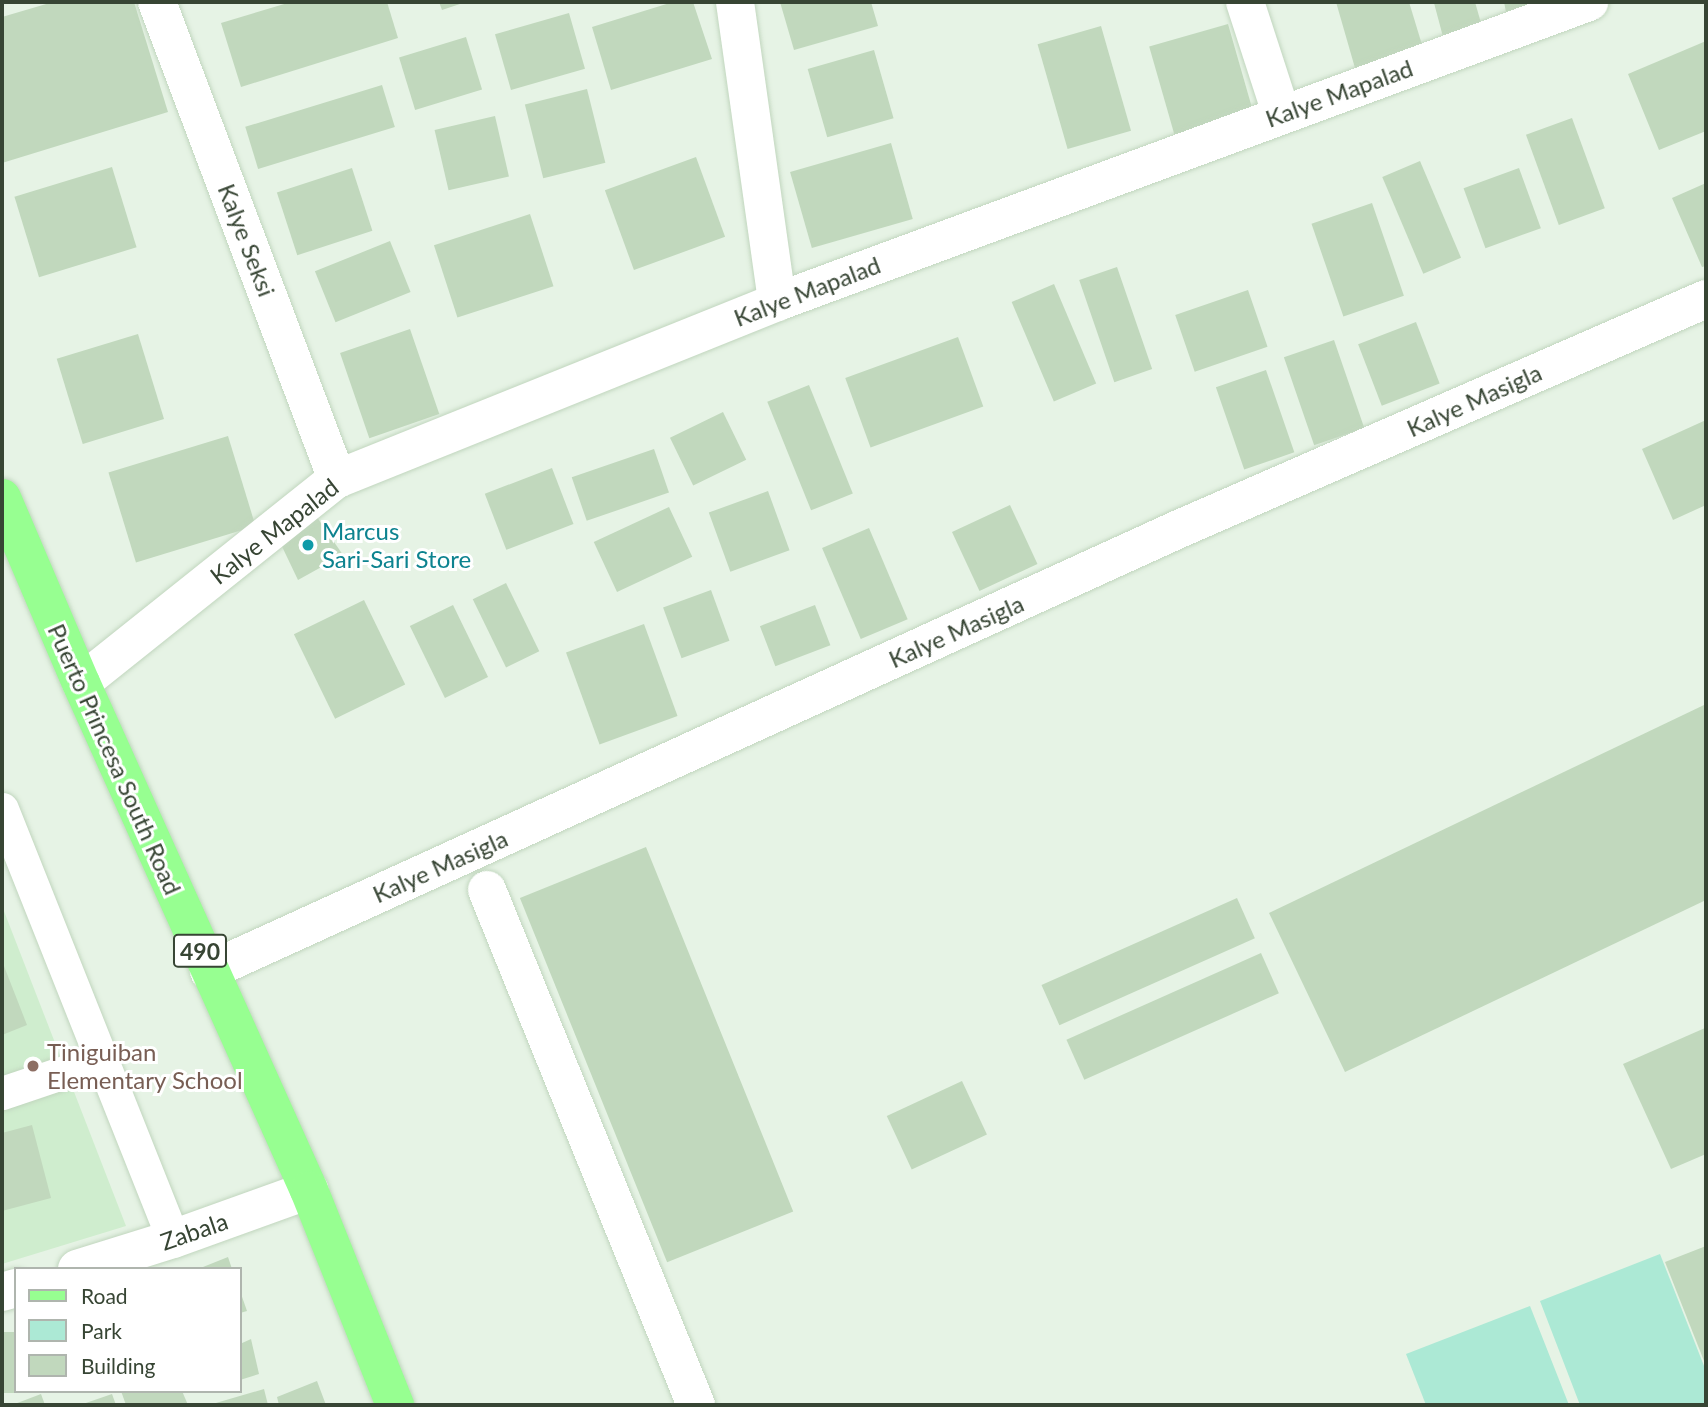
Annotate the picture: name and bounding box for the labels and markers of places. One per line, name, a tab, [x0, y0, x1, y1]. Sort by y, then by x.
place label: Marcus Sari-Sari Store	[322, 517, 471, 573]
marker: Marcus Sari-Sari Store	[300, 537, 316, 553]
place label: Tiniguiban Elementary School	[47, 1038, 243, 1094]
marker: Tiniguiban Elementary School	[25, 1058, 41, 1074]

